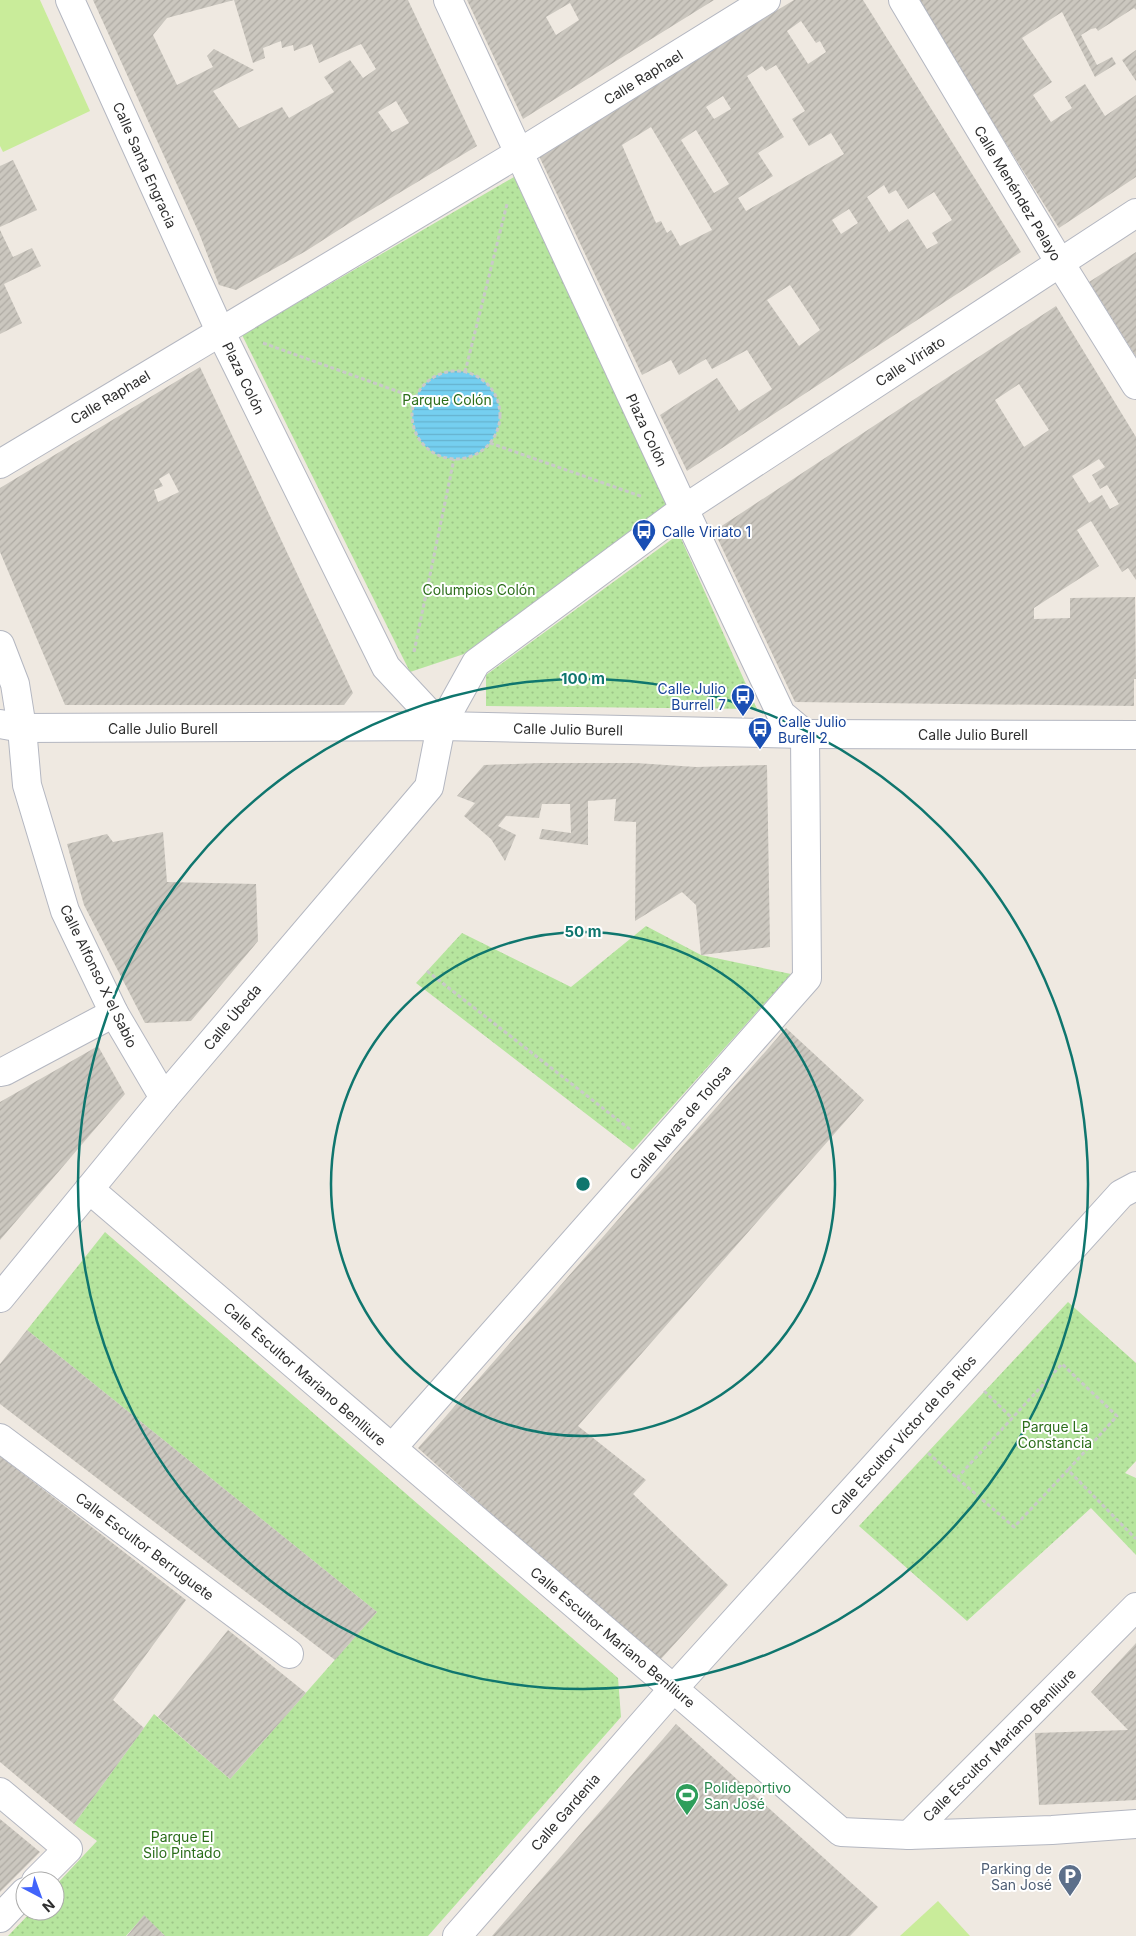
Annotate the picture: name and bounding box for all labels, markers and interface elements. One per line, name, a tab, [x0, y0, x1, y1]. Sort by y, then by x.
street label: Calle Raphael	[600, 46, 686, 108]
street label: Calle Santa Engracia	[110, 99, 180, 231]
street label: Calle Menéndez Pelayo	[971, 122, 1065, 264]
street label: Calle Viriato	[872, 332, 948, 390]
street label: Plaza Colón	[219, 339, 269, 417]
street label: Calle Raphael	[67, 367, 153, 427]
park label: Parque Colón	[402, 391, 492, 408]
street label: Plaza Colón	[623, 391, 671, 469]
bus stop icon: Calle Viriato 1	[631, 518, 657, 552]
place label: Calle Viriato 1	[662, 523, 751, 540]
park label: Columpios Colón	[423, 581, 535, 598]
text: 100 m	[561, 669, 605, 688]
place label: Calle Julio Burrell 7	[658, 680, 726, 713]
bus stop icon: Calle Julio Burrell 7	[730, 683, 756, 717]
place label: Calle Julio Burell 2	[778, 713, 846, 746]
bus stop icon: Calle Julio Burell 2	[747, 716, 773, 750]
street label: Calle Julio Burell	[108, 720, 218, 737]
street label: Calle Julio Burell	[513, 720, 623, 738]
street label: Calle Julio Burell	[918, 726, 1028, 743]
street label: Calle Alfonso X el Sabio	[57, 902, 141, 1050]
text: 50 m	[565, 922, 601, 941]
street label: Calle Úbeda	[200, 981, 264, 1053]
street label: Calle Navas de Tolosa	[626, 1061, 734, 1183]
centre of rings	[574, 1175, 592, 1193]
street label: Calle Escultor Mariano Benlliure	[220, 1299, 390, 1449]
street label: Calle Escultor Víctor de los Ríos	[827, 1351, 979, 1519]
park label: Parque La Constancia	[1018, 1418, 1092, 1451]
street label: Calle Escultor Berruguete	[73, 1488, 217, 1604]
street label: Calle Escultor Mariano Benlliure	[527, 1563, 699, 1711]
street label: Calle Escultor Mariano Benlliure	[919, 1665, 1079, 1825]
street label: Calle Gardenia	[527, 1770, 603, 1854]
place label: Polideportivo San José	[704, 1779, 791, 1812]
sports icon: Polideportivo San José	[674, 1782, 700, 1816]
park label: Parque El Silo Pintado	[143, 1828, 221, 1861]
place label: Parking de San José	[981, 1860, 1052, 1893]
parking icon: Parking de San José	[1057, 1863, 1083, 1897]
north arrow	[15, 1871, 65, 1921]
text: N	[39, 1896, 58, 1916]

